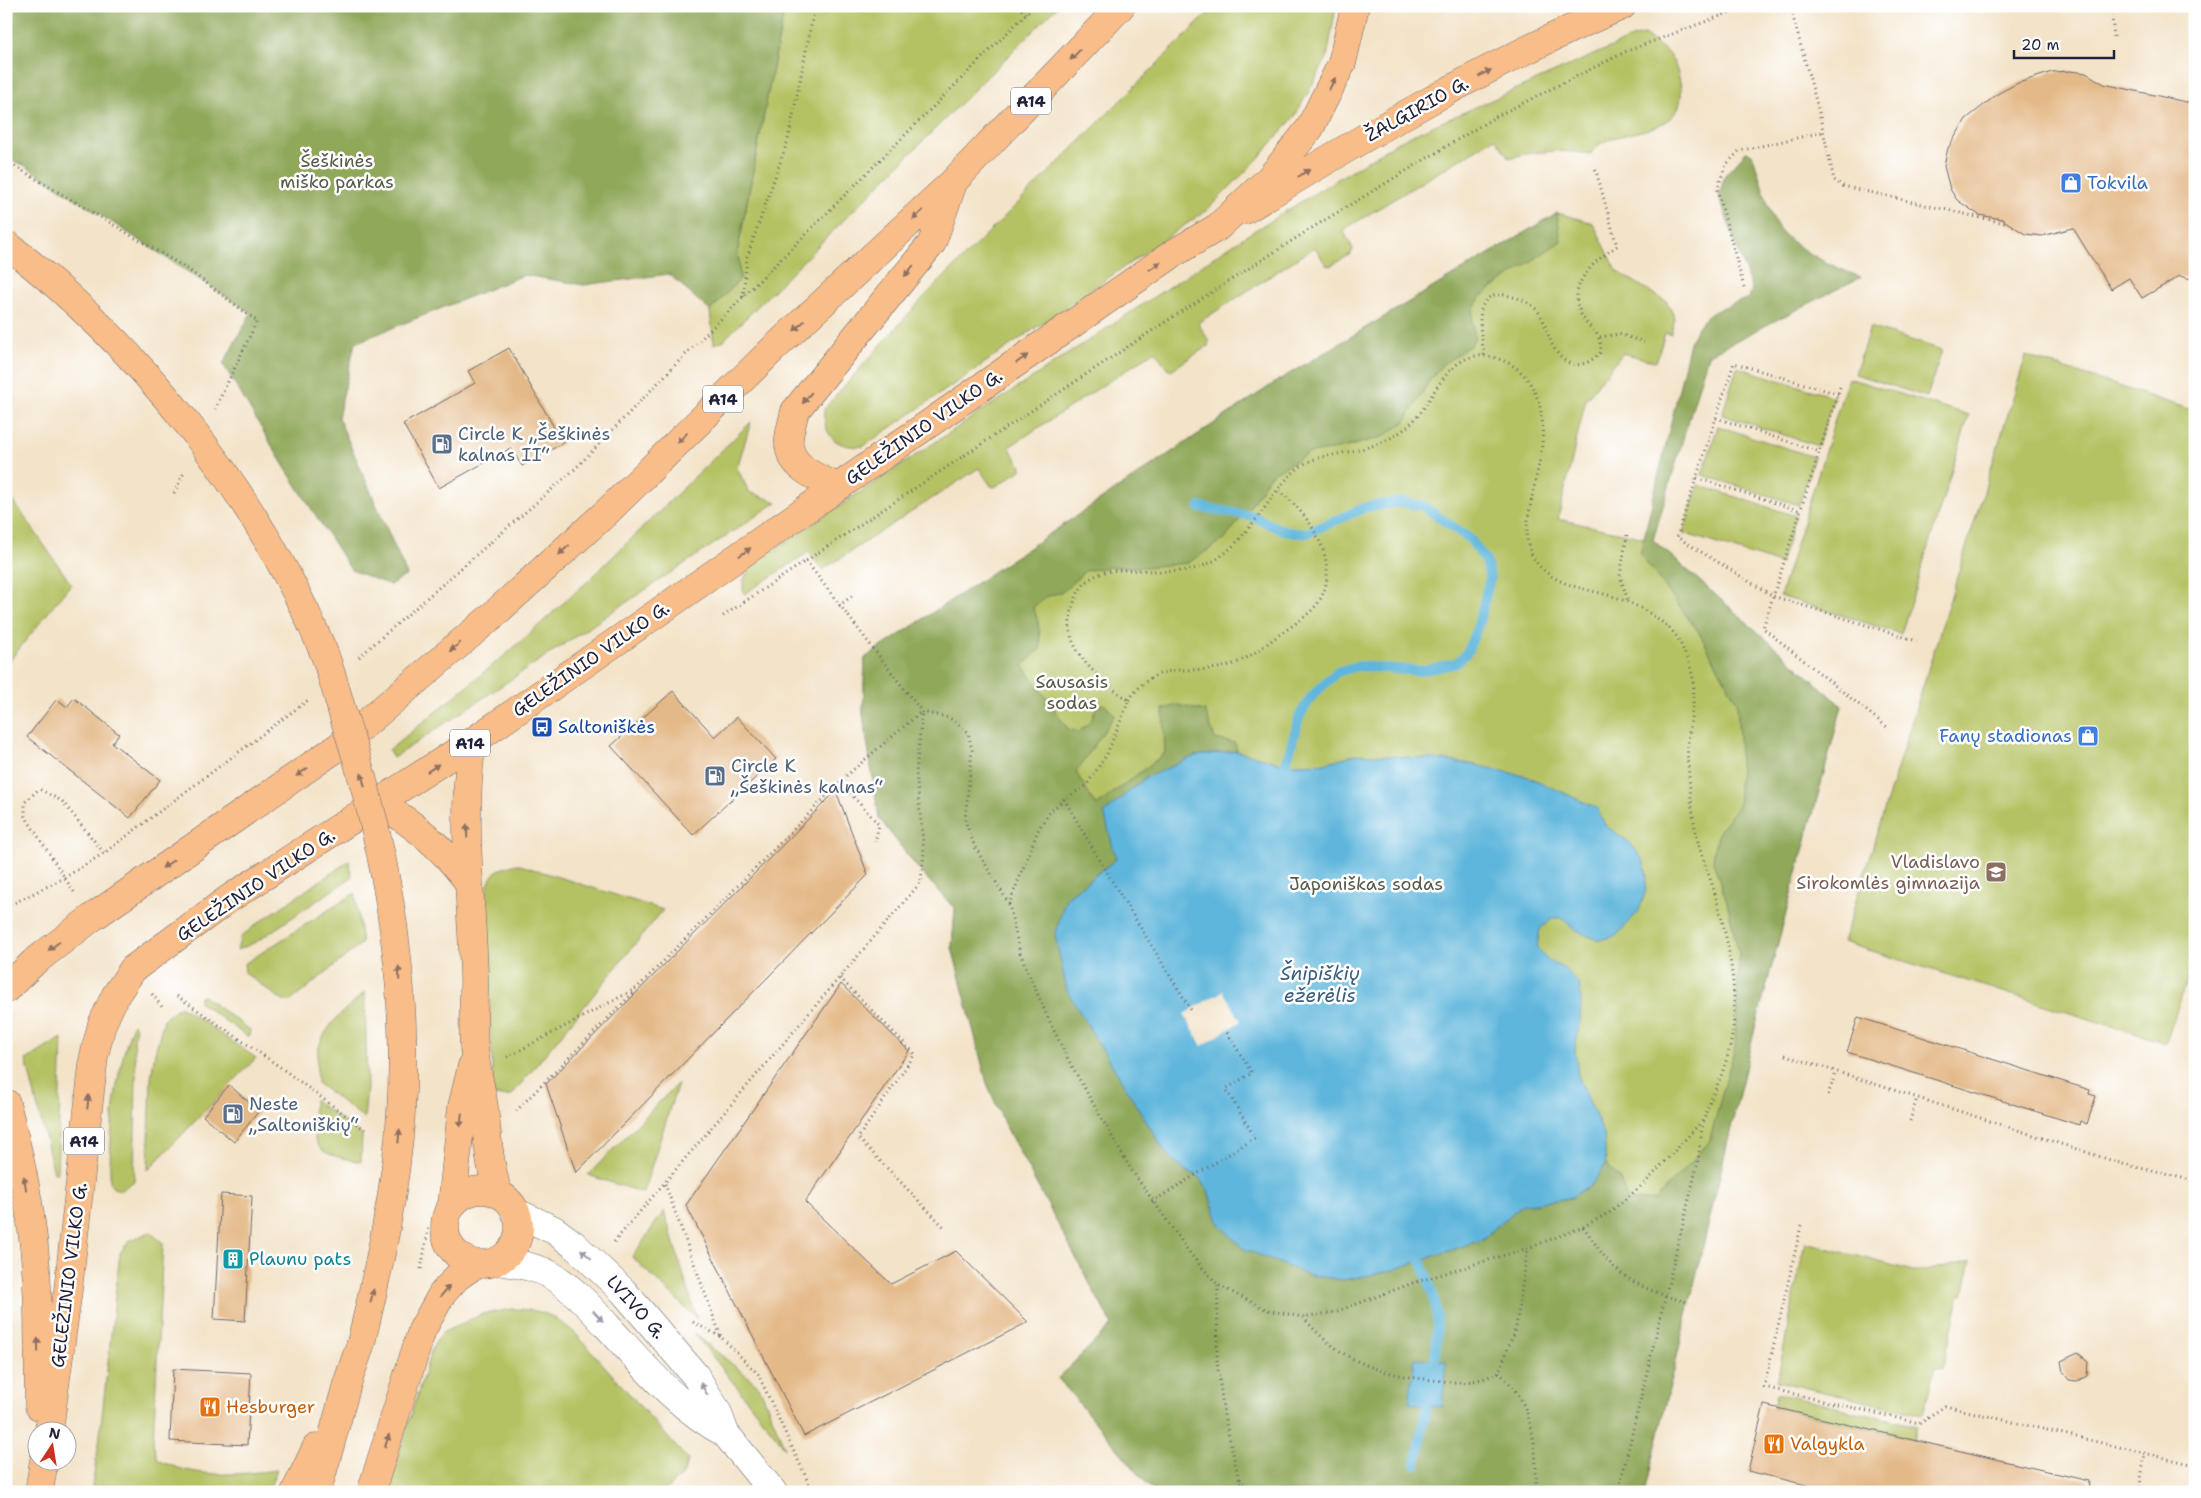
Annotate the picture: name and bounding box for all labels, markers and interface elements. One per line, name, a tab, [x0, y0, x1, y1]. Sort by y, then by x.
scale bar	[2014, 28, 2114, 60]
text: 20 m	[2021, 35, 2060, 55]
one-way arrow	[1069, 48, 1081, 60]
one-way arrow	[1478, 68, 1491, 77]
street label: ŽALGIRIO G.	[1361, 71, 1473, 147]
one-way arrow	[1327, 77, 1336, 92]
road number: A14	[1011, 88, 1051, 114]
park label: Šeškinės miško parkas	[280, 149, 394, 194]
one-way arrow	[1298, 169, 1311, 178]
shop icon: Tokvila	[2059, 171, 2083, 195]
place label: Tokvila	[2087, 171, 2148, 195]
one-way arrow	[912, 209, 924, 221]
one-way arrow	[1148, 261, 1162, 271]
one-way arrow	[904, 265, 915, 278]
one-way arrow	[793, 320, 805, 332]
one-way arrow	[1015, 354, 1028, 364]
street label: GELEŽINIO VILKO G.	[841, 364, 1007, 490]
road number: A14	[703, 386, 743, 412]
one-way arrow	[801, 391, 812, 404]
place label: Circle K „Šeškinės kalnas II“	[458, 422, 610, 467]
fuel station icon: Circle K „Šeškinės kalnas II“	[430, 432, 454, 456]
one-way arrow	[676, 432, 688, 444]
one-way arrow	[557, 545, 570, 556]
one-way arrow	[738, 547, 751, 557]
street label: GELEŽINIO VILKO G.	[508, 596, 674, 722]
one-way arrow	[449, 642, 462, 653]
park label: Sausasis sodas	[1036, 670, 1108, 715]
bus stop icon: Saltoniškės	[530, 715, 554, 739]
place label: Saltoniškės	[558, 715, 655, 739]
place label: Fanų stadionas	[1939, 724, 2072, 748]
shop icon: Fanų stadionas	[2076, 724, 2100, 748]
road number: A14	[450, 730, 490, 756]
place label: Circle K „Šeškinės kalnas“	[730, 754, 883, 799]
one-way arrow	[426, 763, 439, 773]
fuel station icon: Circle K „Šeškinės kalnas“	[703, 764, 727, 788]
one-way arrow	[295, 767, 309, 777]
one-way arrow	[359, 772, 367, 787]
street label: GELEŽINIO VILKO G.	[172, 823, 340, 947]
one-way arrow	[463, 823, 471, 839]
place label: Vladislavo Sirokomlės gimnazija	[1796, 850, 1980, 895]
one-way arrow	[162, 859, 175, 869]
school or university icon: Vladislavo Sirokomlės gimnazija	[1984, 860, 2008, 884]
park label: Japoniškas sodas	[1289, 872, 1443, 896]
one-way arrow	[47, 941, 61, 951]
water label: Šnipiškių ežerėlis	[1280, 960, 1360, 1008]
one-way arrow	[395, 965, 403, 981]
place label: Neste „Saltoniškių“	[248, 1092, 359, 1137]
one-way arrow	[84, 1094, 92, 1110]
fuel station icon: Neste „Saltoniškių“	[221, 1102, 245, 1126]
one-way arrow	[457, 1112, 465, 1128]
one-way arrow	[395, 1127, 403, 1143]
road number: A14	[64, 1128, 104, 1154]
one-way arrow	[20, 1175, 28, 1191]
street label: GELEŽINIO VILKO G.	[46, 1181, 92, 1369]
building icon: Plaunu pats	[221, 1247, 245, 1271]
place label: Plaunu pats	[249, 1247, 351, 1271]
one-way arrow	[579, 1249, 592, 1260]
street label: LVIVO G.	[601, 1270, 671, 1344]
one-way arrow	[440, 1284, 451, 1297]
one-way arrow	[368, 1288, 376, 1303]
one-way arrow	[592, 1310, 604, 1322]
one-way arrow	[34, 1337, 42, 1353]
one-way arrow	[699, 1383, 708, 1396]
restaurant icon: Hesburger	[198, 1395, 222, 1419]
place label: Hesburger	[226, 1395, 315, 1419]
north arrow	[28, 1420, 78, 1470]
text: N	[47, 1423, 62, 1443]
restaurant icon: Valgykla	[1762, 1432, 1786, 1456]
place label: Valgykla	[1790, 1432, 1865, 1456]
one-way arrow	[384, 1434, 391, 1449]

